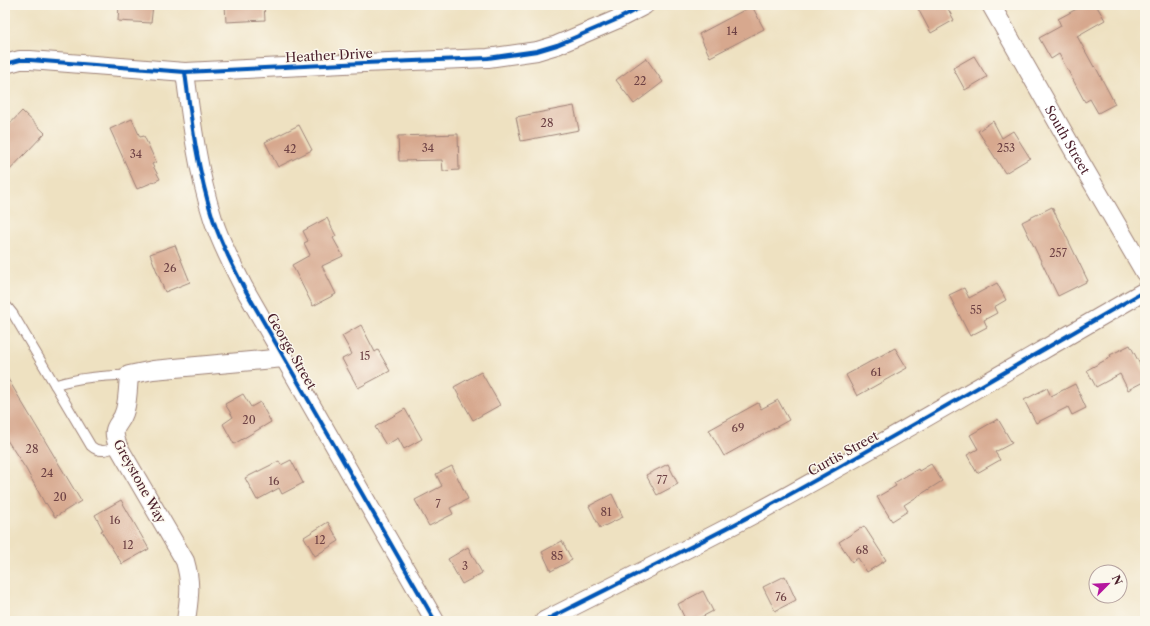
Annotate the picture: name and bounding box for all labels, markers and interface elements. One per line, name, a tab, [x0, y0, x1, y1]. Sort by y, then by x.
house number: 14	[727, 24, 737, 38]
street label: Heather Drive	[285, 45, 373, 65]
house number: 22	[634, 74, 646, 88]
street label: South Street	[1042, 102, 1094, 177]
house number: 28	[541, 116, 553, 130]
house number: 34	[422, 141, 434, 155]
house number: 253	[997, 141, 1015, 155]
house number: 42	[284, 142, 296, 156]
house number: 34	[130, 147, 142, 161]
house number: 257	[1049, 246, 1067, 260]
house number: 26	[164, 261, 177, 275]
house number: 55	[970, 303, 982, 317]
street label: George Street	[264, 310, 321, 392]
house number: 15	[360, 349, 370, 363]
house number: 61	[870, 365, 882, 379]
house number: 20	[242, 413, 256, 427]
house number: 69	[732, 421, 744, 435]
street label: Curtis Street	[805, 427, 881, 479]
street label: Greystone Way	[110, 436, 170, 526]
house number: 28	[26, 442, 38, 456]
house number: 24	[41, 466, 53, 480]
house number: 77	[657, 473, 668, 487]
house number: 16	[268, 474, 280, 488]
house number: 20	[53, 490, 67, 504]
house number: 7	[435, 497, 441, 511]
house number: 81	[600, 505, 612, 519]
house number: 16	[109, 513, 121, 527]
house number: 12	[315, 533, 325, 547]
house number: 12	[123, 538, 133, 552]
house number: 68	[856, 543, 868, 557]
house number: 85	[551, 549, 563, 563]
house number: 3	[462, 559, 468, 573]
north arrow	[1088, 564, 1128, 604]
text: N	[1109, 573, 1126, 588]
house number: 76	[775, 590, 787, 604]

